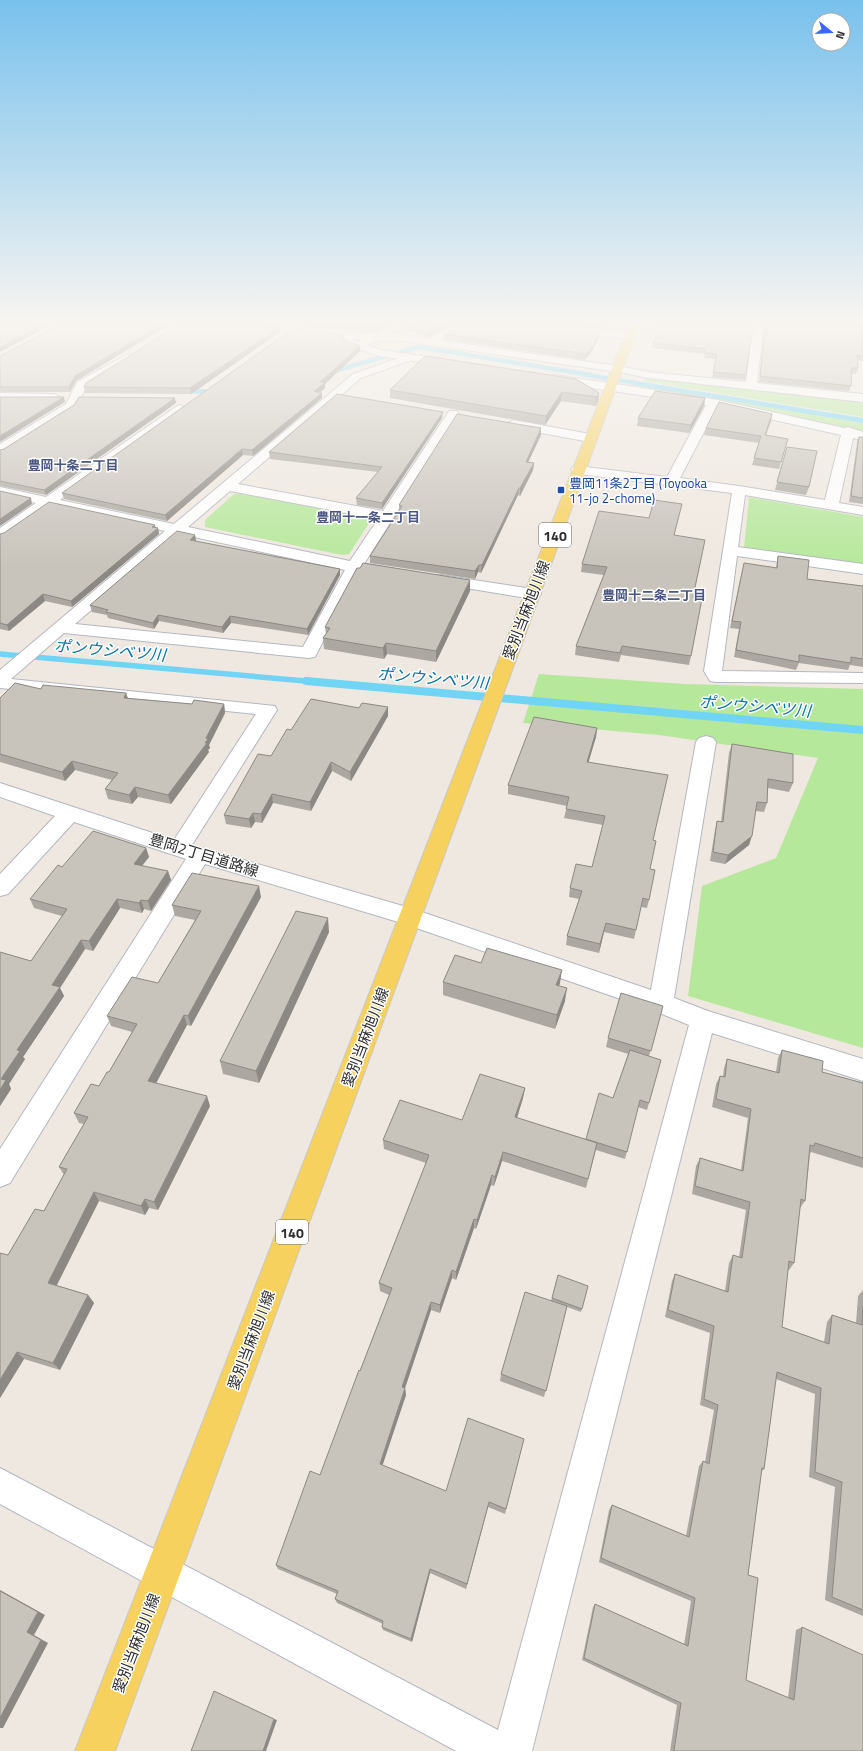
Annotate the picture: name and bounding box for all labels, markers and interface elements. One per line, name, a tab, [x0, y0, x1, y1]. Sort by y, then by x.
north arrow	[811, 12, 851, 52]
text: N	[832, 29, 849, 41]
district label: 豊岡十条二丁目	[27, 455, 119, 475]
place label: 豊岡11条2丁目 (Toyooka 11-jo 2-chome)	[569, 473, 708, 508]
marker: 豊岡11条2丁目 (Toyooka 11-jo 2-chome)	[556, 485, 566, 495]
district label: 豊岡十一条二丁目	[316, 507, 420, 527]
road number: 140	[539, 523, 571, 547]
street label: 愛別当麻旭川線	[496, 557, 556, 663]
district label: 豊岡十二条二丁目	[602, 585, 706, 605]
water label: ポンウシベツ川	[53, 633, 169, 667]
water label: ポンウシベツ川	[376, 661, 492, 695]
water label: ポンウシベツ川	[698, 689, 814, 723]
street label: 豊岡2丁目道路線	[146, 827, 262, 883]
street label: 愛別当麻旭川線	[335, 984, 395, 1090]
road number: 140	[276, 1220, 308, 1244]
street label: 愛別当麻旭川線	[221, 1287, 281, 1393]
street label: 愛別当麻旭川線	[106, 1590, 166, 1696]

